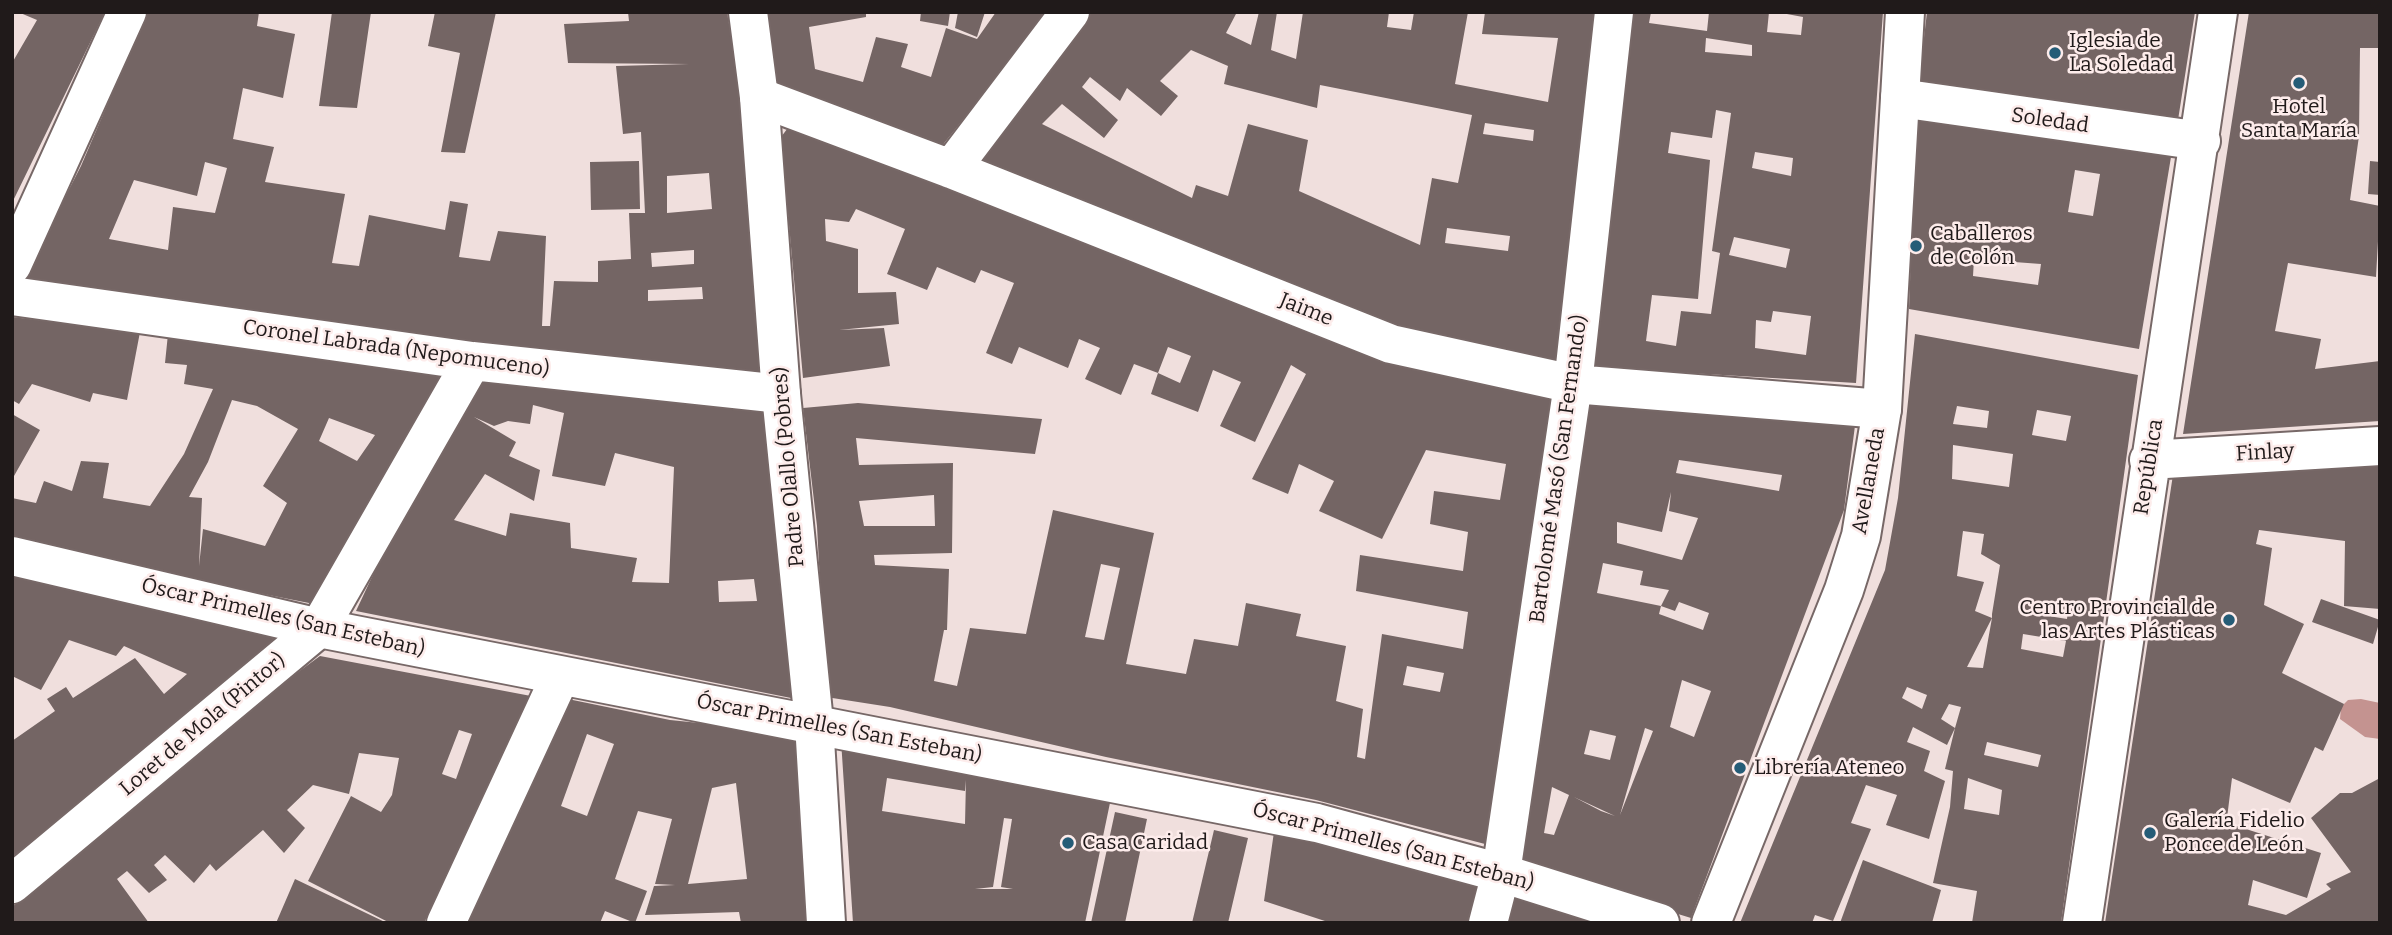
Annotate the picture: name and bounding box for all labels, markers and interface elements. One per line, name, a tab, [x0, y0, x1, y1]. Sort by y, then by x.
place label: Iglesia de La Soledad	[2069, 28, 2174, 78]
marker: Iglesia de La Soledad	[2047, 45, 2063, 61]
marker: Hotel Santa María	[2291, 75, 2307, 91]
place label: Hotel Santa María	[2241, 94, 2357, 144]
street label: Soledad	[2010, 103, 2090, 139]
place label: Caballeros de Colón	[1930, 221, 2033, 271]
marker: Caballeros de Colón	[1908, 238, 1924, 254]
street label: Jaime	[1275, 288, 1337, 332]
street label: Bartolomé Masó (San Fernando)	[1525, 313, 1593, 625]
street label: Coronel Labrada (Nepomuceno)	[241, 315, 551, 383]
street label: Padre Olallo (Pobres)	[768, 366, 810, 568]
street label: República	[2129, 417, 2169, 517]
street label: Avellaneda	[1847, 426, 1891, 536]
street label: Finlay	[2235, 439, 2295, 467]
street label: Óscar Primelles (San Esteban)	[139, 573, 427, 663]
place label: Centro Provincial de las Artes Plásticas	[2019, 595, 2215, 645]
marker: Centro Provincial de las Artes Plásticas	[2221, 612, 2237, 628]
street label: Loret de Mola (Pintor)	[115, 648, 291, 802]
street label: Óscar Primelles (San Esteban)	[694, 689, 984, 769]
place label: Librería Ateneo	[1754, 755, 1905, 781]
marker: Librería Ateneo	[1732, 760, 1748, 776]
street label: Óscar Primelles (San Esteban)	[1250, 797, 1536, 897]
place label: Galería Fidelio Ponce de León	[2164, 808, 2305, 858]
marker: Galería Fidelio Ponce de León	[2142, 825, 2158, 841]
place label: Casa Caridad	[1082, 830, 1208, 856]
marker: Casa Caridad	[1060, 835, 1076, 851]

